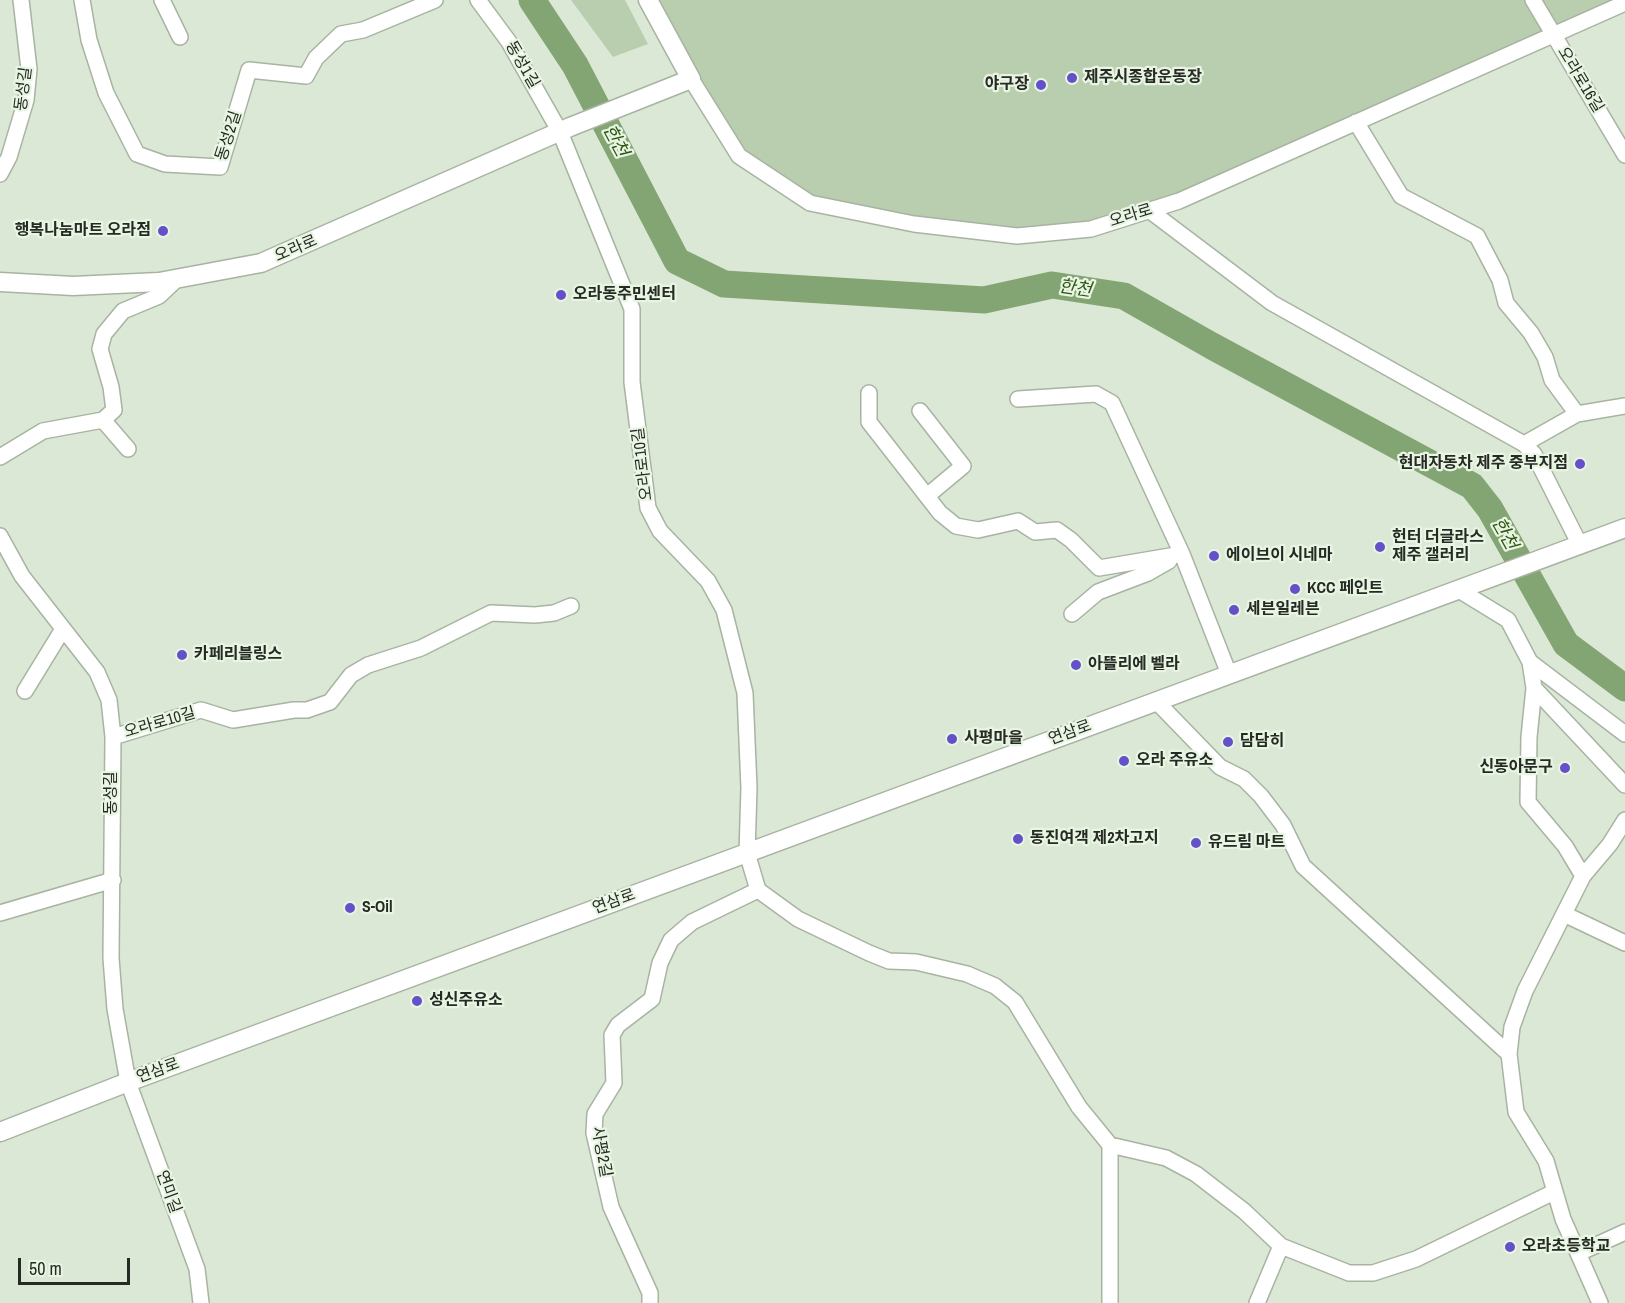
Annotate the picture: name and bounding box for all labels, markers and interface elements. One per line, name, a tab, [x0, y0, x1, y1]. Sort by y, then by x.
street label: 동성1길	[501, 38, 543, 92]
street label: 오라로16길	[1553, 44, 1607, 116]
street label: 동성길	[12, 66, 36, 112]
place label: 제주시종합운동장	[1084, 68, 1202, 88]
marker: 제주시종합운동장	[1065, 71, 1079, 85]
place label: 야구장	[985, 75, 1029, 95]
marker: 야구장	[1034, 78, 1048, 92]
street label: 동성2길	[212, 109, 246, 163]
water label: 한천	[598, 121, 632, 161]
street label: 오라로	[1107, 200, 1155, 232]
place label: 행복나눔마트 오라점	[15, 221, 151, 241]
marker: 행복나눔마트 오라점	[156, 224, 170, 238]
street label: 오라로	[272, 232, 320, 266]
water label: 한천	[1057, 276, 1093, 302]
place label: 오라동주민센터	[573, 285, 676, 305]
marker: 오라동주민센터	[554, 288, 568, 302]
street label: 오라로10길	[629, 426, 657, 502]
place label: 현대자동차 제주 중부지점	[1399, 454, 1568, 474]
marker: 현대자동차 제주 중부지점	[1573, 457, 1587, 471]
water label: 한천	[1487, 514, 1521, 554]
place label: 헌터 더글라스 제주 갤러리	[1392, 528, 1484, 566]
marker: 헌터 더글라스 제주 갤러리	[1373, 540, 1387, 554]
place label: 에이브이 시네마	[1226, 546, 1333, 566]
marker: 에이브이 시네마	[1207, 549, 1221, 563]
place label: KCC 페인트	[1307, 579, 1383, 599]
marker: KCC 페인트	[1288, 582, 1302, 596]
place label: 세븐일레븐	[1246, 600, 1320, 620]
marker: 세븐일레븐	[1227, 603, 1241, 617]
place label: 카페리블링스	[194, 645, 282, 665]
marker: 카페리블링스	[175, 648, 189, 662]
place label: 아뜰리에 벨라	[1088, 655, 1180, 675]
marker: 아뜰리에 벨라	[1069, 658, 1083, 672]
street label: 오라로10길	[122, 704, 198, 742]
street label: 연삼로	[1046, 716, 1094, 750]
place label: 사평마을	[964, 729, 1023, 749]
marker: 사평마을	[945, 732, 959, 746]
place label: 담담히	[1240, 732, 1284, 752]
marker: 담담히	[1221, 735, 1235, 749]
place label: 오라 주유소	[1136, 751, 1213, 771]
marker: 오라 주유소	[1117, 754, 1131, 768]
place label: 신동아문구	[1479, 758, 1553, 778]
marker: 신동아문구	[1558, 761, 1572, 775]
street label: 동성길	[102, 771, 122, 815]
place label: 동진여객 제2차고지	[1030, 829, 1159, 849]
marker: 동진여객 제2차고지	[1011, 832, 1025, 846]
place label: 유드림 마트	[1208, 833, 1285, 853]
marker: 유드림 마트	[1189, 836, 1203, 850]
street label: 연삼로	[590, 885, 638, 919]
place label: S-Oil	[362, 898, 393, 918]
marker: S-Oil	[343, 901, 357, 915]
place label: 성신주유소	[429, 991, 503, 1011]
marker: 성신주유소	[410, 994, 424, 1008]
street label: 연삼로	[134, 1054, 182, 1088]
street label: 사평2길	[587, 1125, 615, 1179]
street label: 연미길	[151, 1168, 185, 1216]
place label: 오라초등학교	[1522, 1237, 1610, 1257]
marker: 오라초등학교	[1503, 1240, 1517, 1254]
scale bar	[21, 1246, 134, 1284]
text: 50 m	[29, 1256, 62, 1281]

